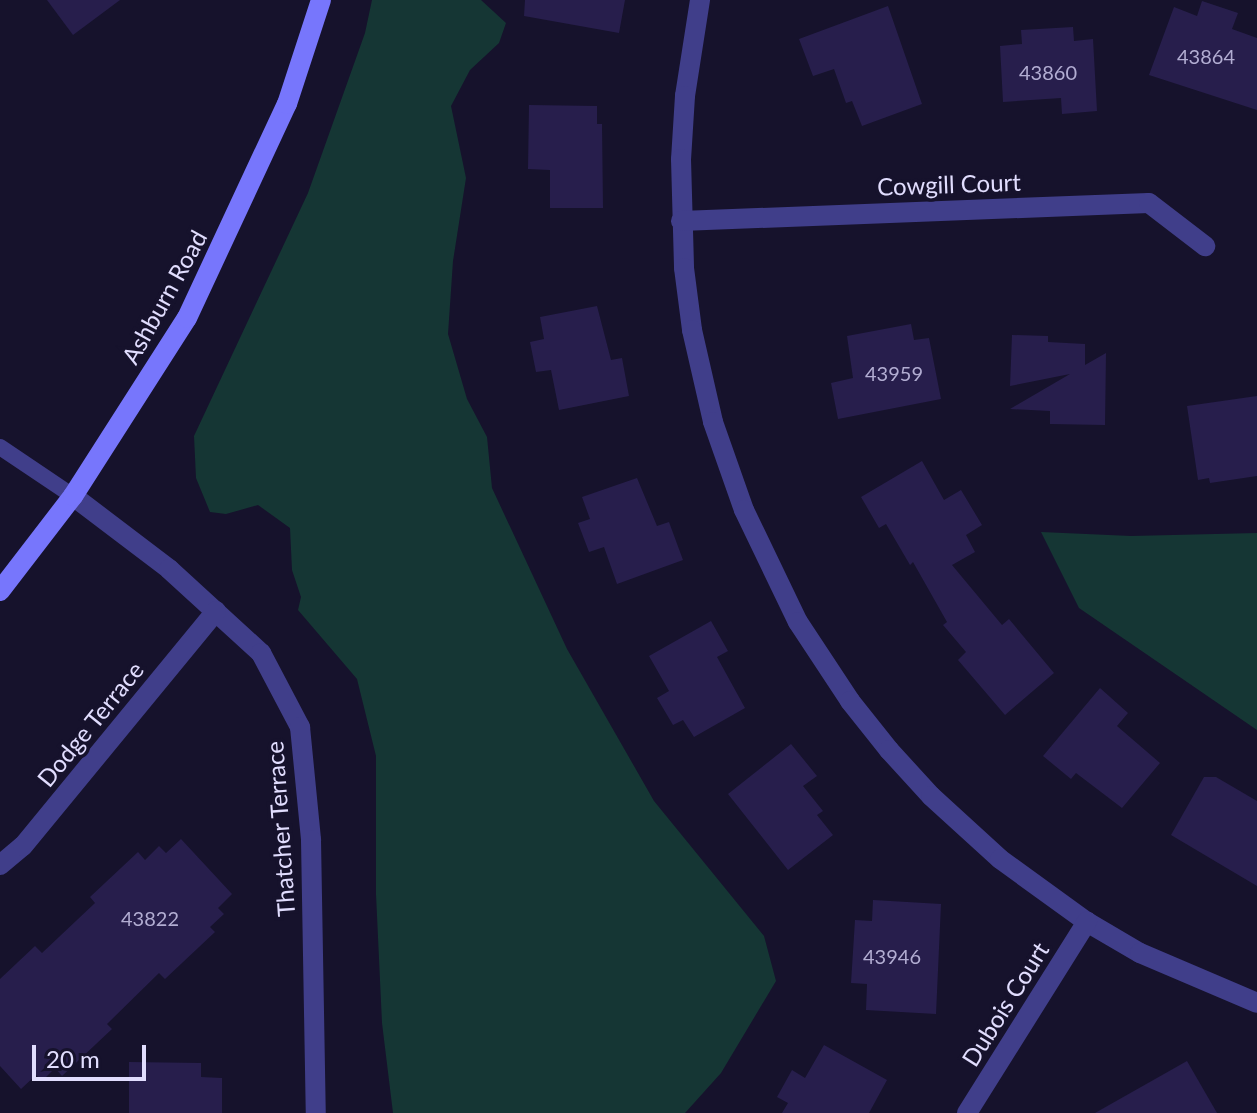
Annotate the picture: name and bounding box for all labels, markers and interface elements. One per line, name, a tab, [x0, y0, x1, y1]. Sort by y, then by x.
house number: 43864	[1177, 44, 1235, 68]
house number: 43860	[1019, 60, 1077, 84]
street label: Cowgill Court	[877, 167, 1021, 201]
street label: Ashburn Road	[115, 225, 213, 369]
house number: 43959	[865, 361, 923, 385]
street label: Dodge Terrace	[31, 655, 149, 793]
street label: Thatcher Terrace	[259, 740, 301, 918]
house number: 43822	[121, 906, 179, 930]
street label: Dubois Court	[955, 937, 1055, 1071]
house number: 43946	[863, 944, 921, 968]
scale bar	[36, 1029, 150, 1079]
text: 20 m	[46, 1044, 100, 1073]

